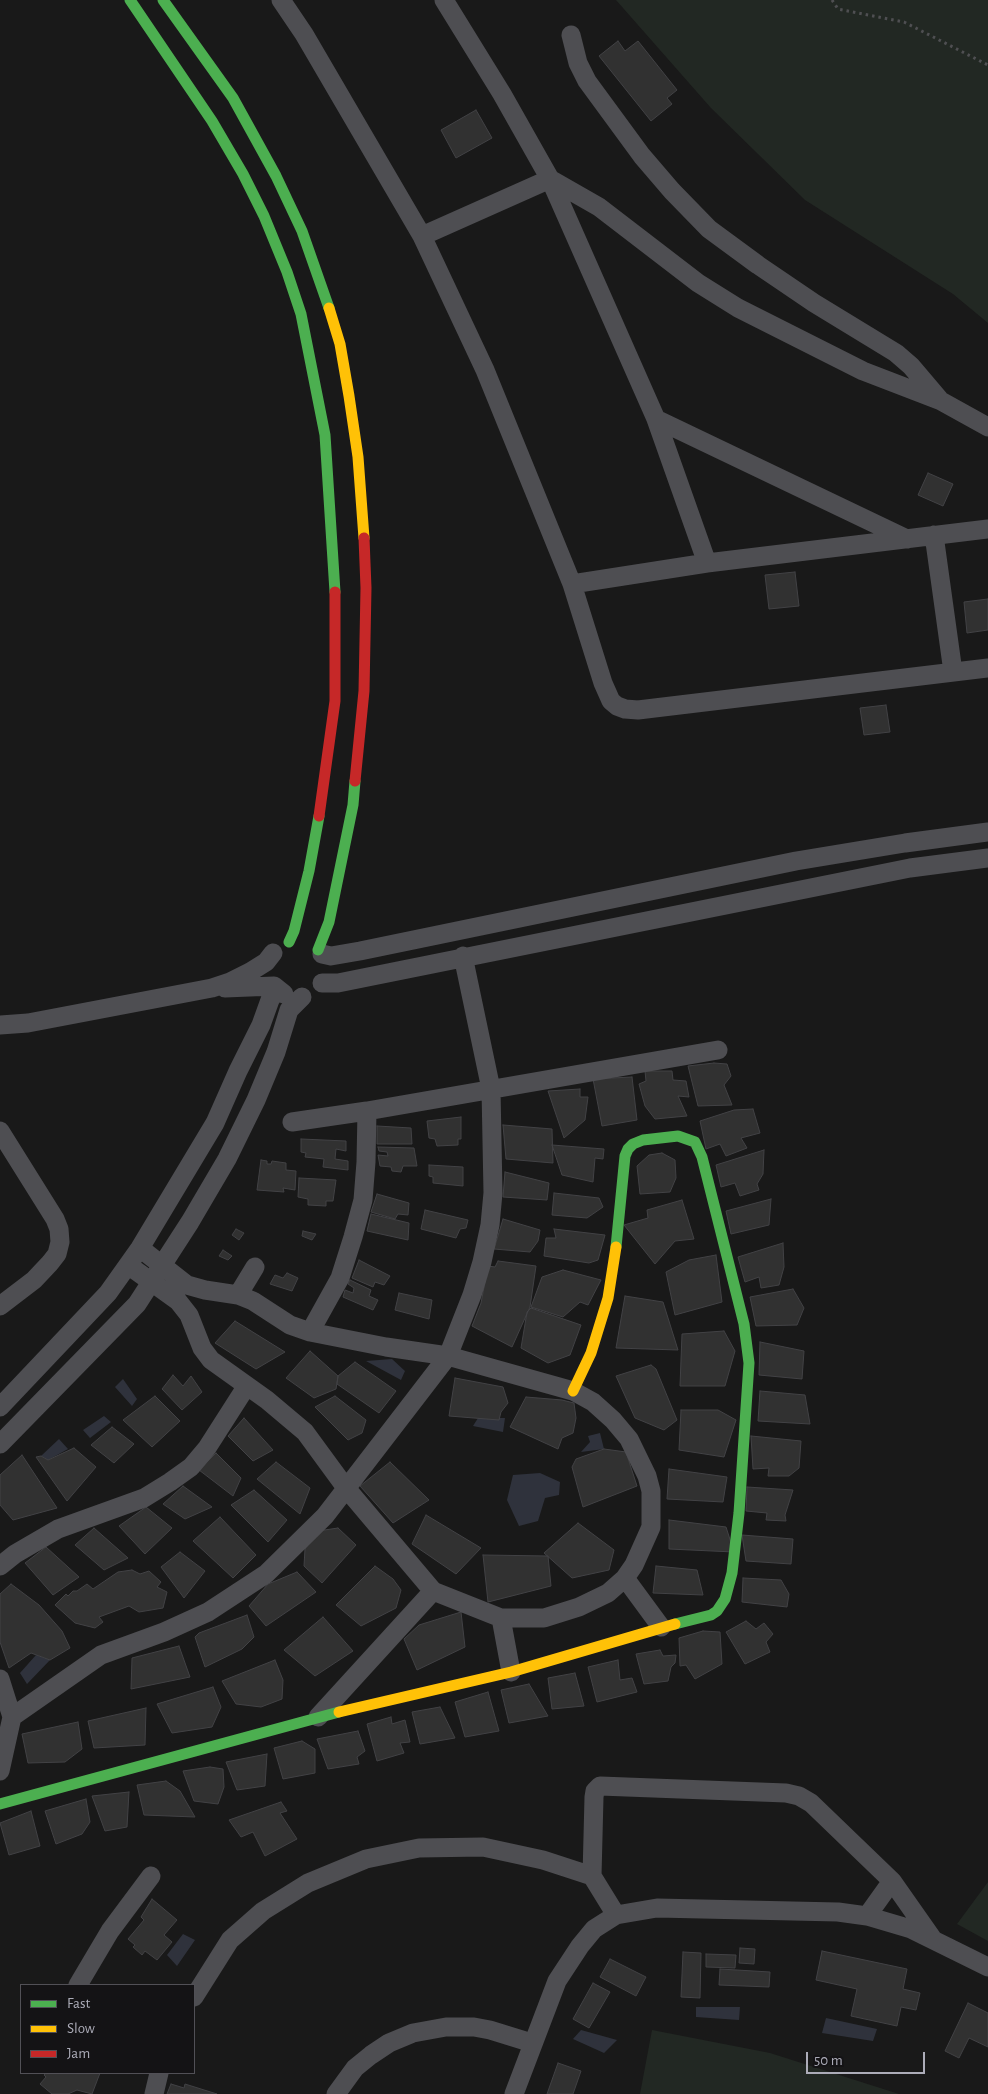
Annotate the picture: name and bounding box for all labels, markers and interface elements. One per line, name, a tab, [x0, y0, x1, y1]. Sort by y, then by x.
legend	[20, 1984, 195, 2074]
text: Fast	[67, 1996, 90, 2011]
text: Slow	[67, 2021, 95, 2036]
scale bar	[808, 2042, 927, 2074]
text: Jam	[67, 2046, 90, 2061]
text: 50 m	[814, 2053, 843, 2068]

